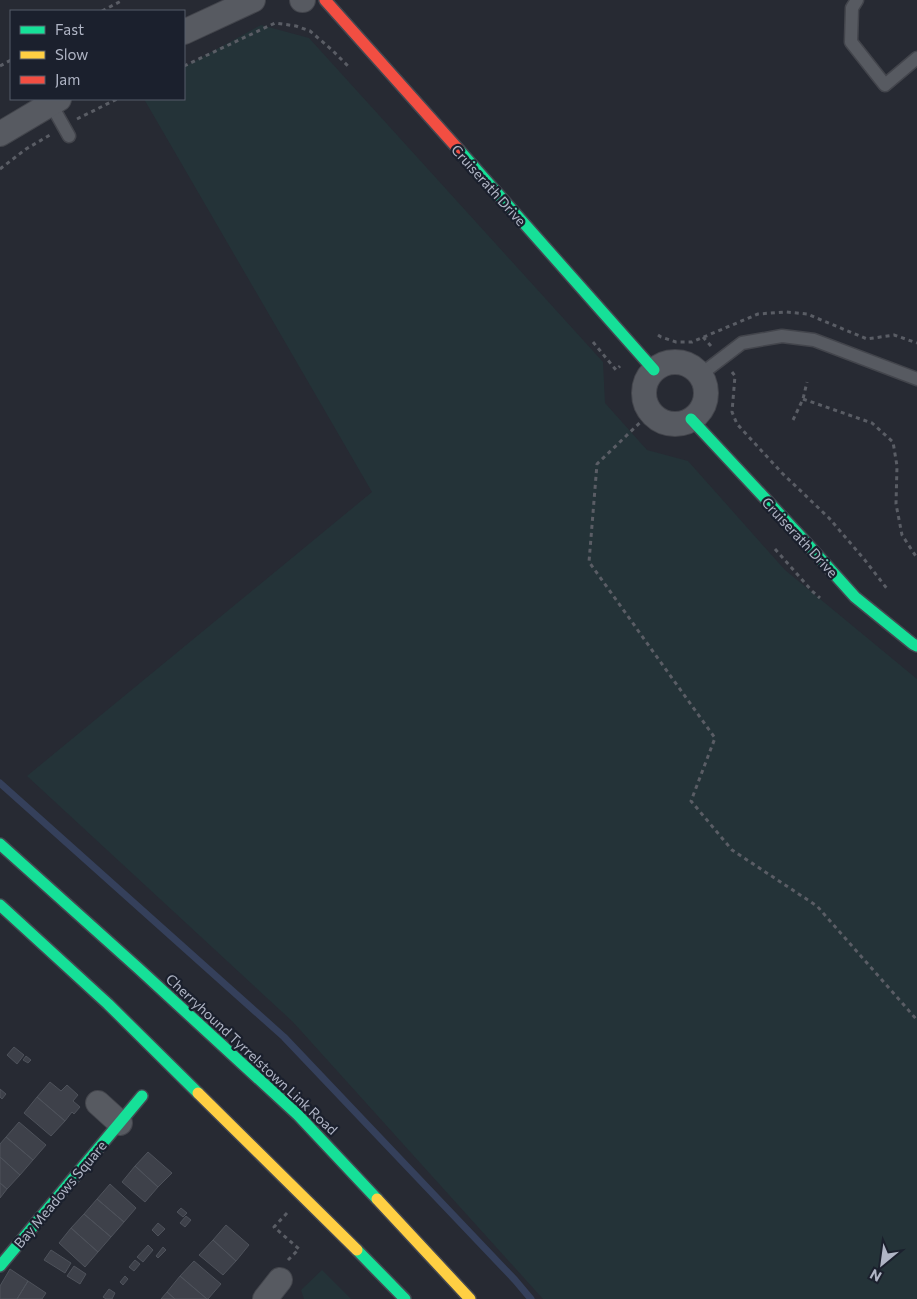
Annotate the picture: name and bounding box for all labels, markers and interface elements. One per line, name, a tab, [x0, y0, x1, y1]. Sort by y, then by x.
legend	[10, 10, 185, 100]
text: Fast	[55, 20, 84, 38]
text: Slow	[55, 45, 88, 63]
text: Jam	[55, 70, 80, 88]
street label: Cruiserath Drive	[448, 141, 530, 229]
street label: Cruiserath Drive	[759, 493, 841, 581]
street label: Cherryhound Tyrrelstown Link Road	[163, 970, 341, 1138]
street label: Bay Meadows Square	[10, 1137, 110, 1251]
north arrow	[857, 1239, 907, 1289]
text: N	[867, 1266, 884, 1286]

